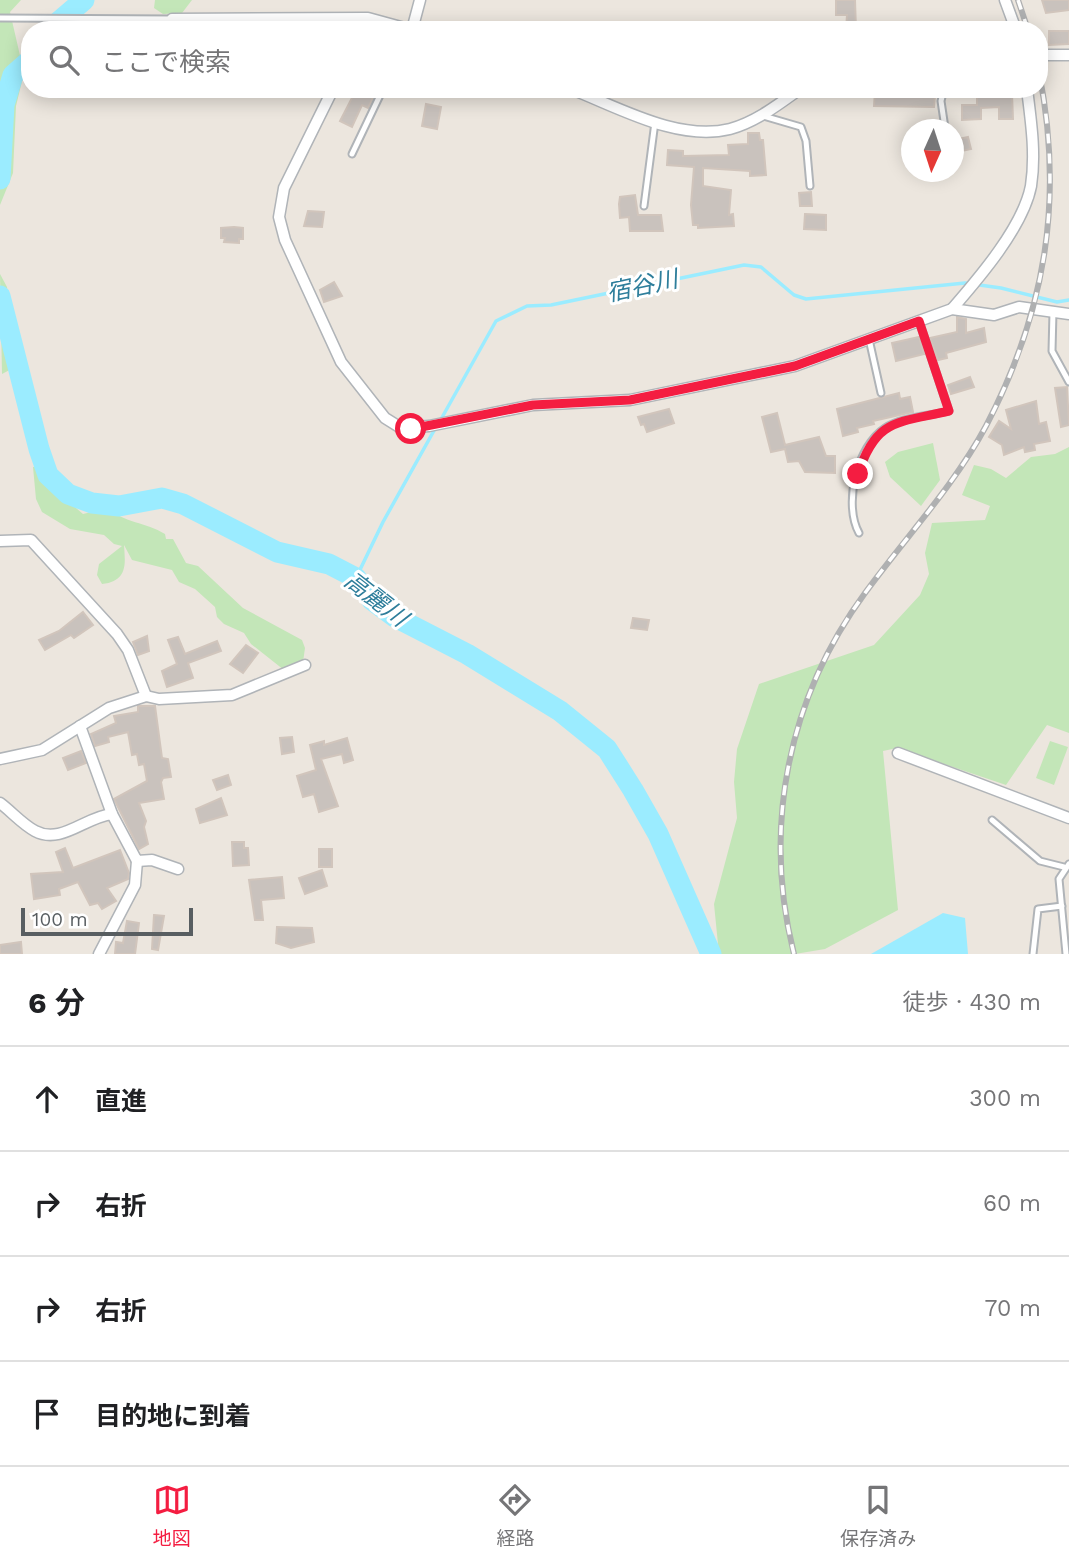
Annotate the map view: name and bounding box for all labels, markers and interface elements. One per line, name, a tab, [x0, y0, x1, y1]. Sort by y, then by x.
search box	[21, 21, 1048, 98]
icon: search	[45, 41, 83, 79]
text: ここで検索	[101, 47, 231, 77]
north arrow	[901, 119, 964, 182]
water label: 宿谷川	[604, 264, 683, 307]
route start	[395, 413, 426, 444]
route end	[842, 458, 873, 489]
water label: 高麗川	[339, 566, 415, 634]
scale bar	[21, 905, 192, 937]
text: 100 m	[32, 908, 88, 931]
text: 6 分	[28, 985, 85, 1020]
text: 徒歩 · 430 m	[903, 989, 1041, 1016]
icon: ahead	[28, 1080, 66, 1118]
text: 300 m	[969, 1085, 1041, 1112]
text: 直進	[95, 1086, 147, 1116]
icon: right	[28, 1185, 66, 1223]
text: 60 m	[983, 1190, 1041, 1217]
text: 右折	[95, 1191, 147, 1221]
icon: right	[28, 1290, 66, 1328]
text: 70 m	[984, 1295, 1041, 1322]
text: 右折	[95, 1296, 147, 1326]
icon: arrive	[28, 1395, 66, 1433]
text: 目的地に到着	[95, 1401, 251, 1431]
tab: 地図	[153, 1481, 191, 1550]
tab: 経路	[496, 1481, 534, 1550]
tab: 保存済み	[840, 1481, 916, 1550]

